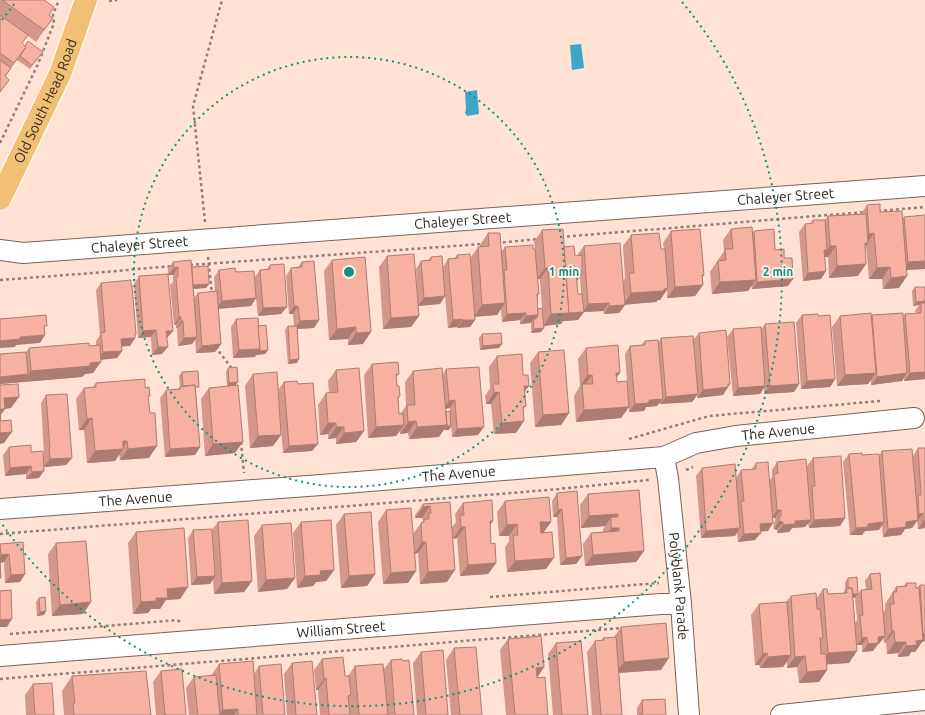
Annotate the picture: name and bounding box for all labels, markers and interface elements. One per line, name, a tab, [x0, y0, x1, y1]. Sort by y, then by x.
street label: Old South Head Road	[10, 37, 80, 166]
street label: Chaleyer Street	[737, 185, 835, 208]
street label: Chaleyer Street	[413, 209, 512, 232]
street label: Chaleyer Street	[90, 233, 189, 256]
centre of rings	[342, 265, 356, 279]
text: 1 min	[549, 265, 579, 278]
text: 2 min	[763, 265, 793, 278]
street label: The Avenue	[741, 420, 816, 443]
street label: The Avenue	[421, 463, 496, 485]
street label: The Avenue	[98, 488, 173, 510]
street label: Polyblank Parade	[666, 531, 692, 640]
street label: William Street	[296, 618, 386, 641]

